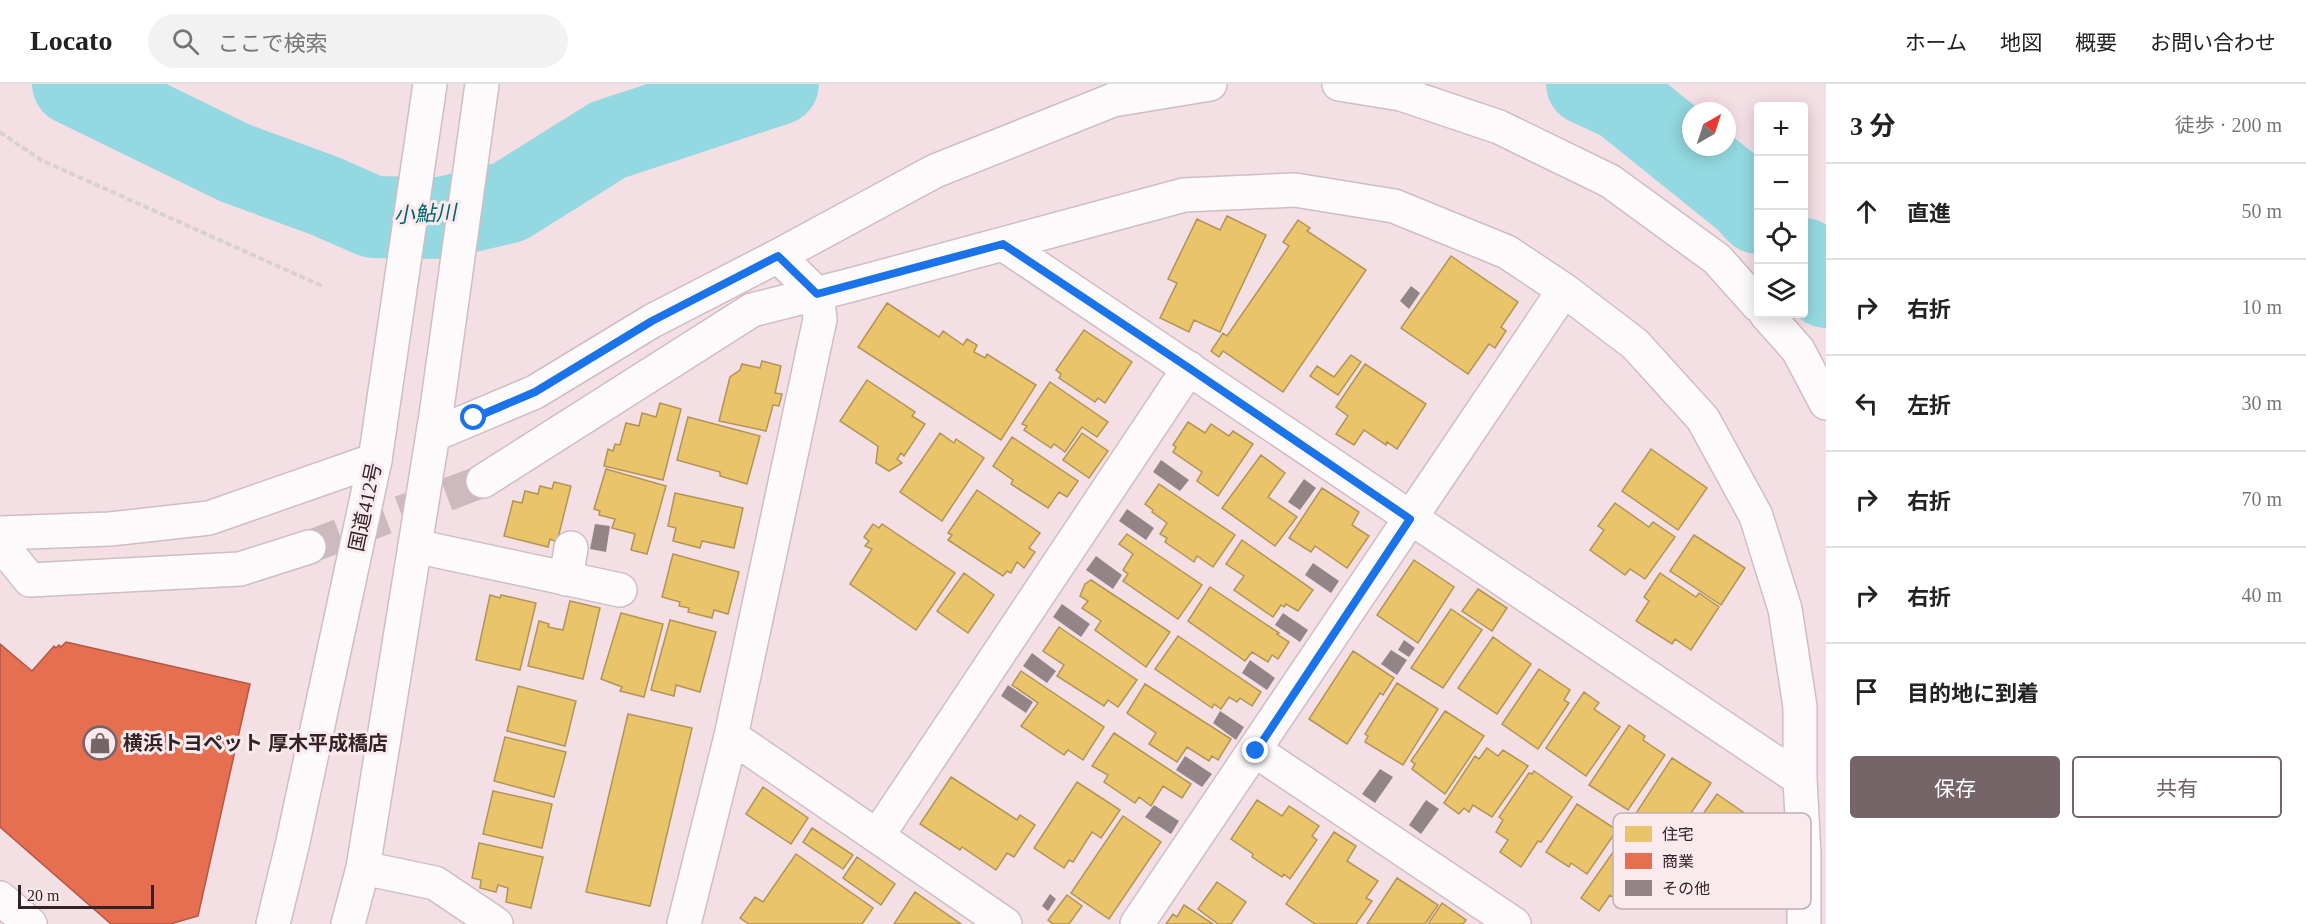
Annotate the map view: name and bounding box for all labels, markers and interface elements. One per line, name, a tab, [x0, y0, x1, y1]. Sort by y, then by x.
search box	[148, 14, 568, 68]
text: Locato	[30, 25, 112, 56]
icon: search	[169, 25, 202, 58]
text: ここで検索	[217, 31, 327, 56]
text: ホーム	[1905, 31, 1967, 55]
text: 地図	[2000, 31, 2042, 55]
text: 概要	[2075, 31, 2117, 55]
text: お問い合わせ	[2150, 31, 2276, 55]
north arrow	[1682, 102, 1736, 156]
map controls	[1754, 102, 1808, 318]
button: +	[1754, 102, 1808, 156]
text: 3 分	[1850, 112, 1896, 141]
text: 徒歩 · 200 m	[2175, 114, 2282, 136]
button: −	[1754, 156, 1808, 210]
icon: ahead	[1850, 195, 1883, 228]
water label: 小鮎川	[393, 200, 459, 228]
text: 50 m	[2241, 200, 2282, 222]
text: 直進	[1907, 201, 1951, 226]
button: locate	[1754, 210, 1808, 264]
button: layers	[1754, 264, 1808, 318]
icon: right	[1850, 291, 1883, 324]
text: 10 m	[2241, 296, 2282, 318]
text: 右折	[1907, 297, 1951, 322]
icon: left	[1850, 387, 1883, 420]
text: 30 m	[2241, 392, 2282, 414]
text: 左折	[1907, 393, 1951, 418]
route start	[460, 404, 486, 430]
street label: 国道412号	[345, 461, 385, 553]
icon: right	[1850, 483, 1883, 516]
text: 70 m	[2241, 488, 2282, 510]
text: 右折	[1907, 489, 1951, 514]
icon: right	[1850, 579, 1883, 612]
text: 40 m	[2241, 584, 2282, 606]
text: 右折	[1907, 585, 1951, 610]
icon: arrive	[1850, 675, 1883, 708]
text: 目的地に到着	[1907, 681, 2039, 706]
shop icon: 横浜トヨペット 厚木平成橋店	[82, 725, 118, 761]
place label: 横浜トヨペット 厚木平成橋店	[123, 732, 388, 754]
route end	[1242, 737, 1268, 763]
button: 保存	[1850, 756, 2060, 818]
button: 共有	[2072, 756, 2282, 818]
legend	[1613, 813, 1811, 909]
text: 住宅	[1662, 826, 1694, 843]
text: 商業	[1662, 853, 1694, 870]
text: その他	[1662, 880, 1710, 897]
scale bar	[18, 882, 154, 910]
text: 20 m	[27, 887, 59, 904]

